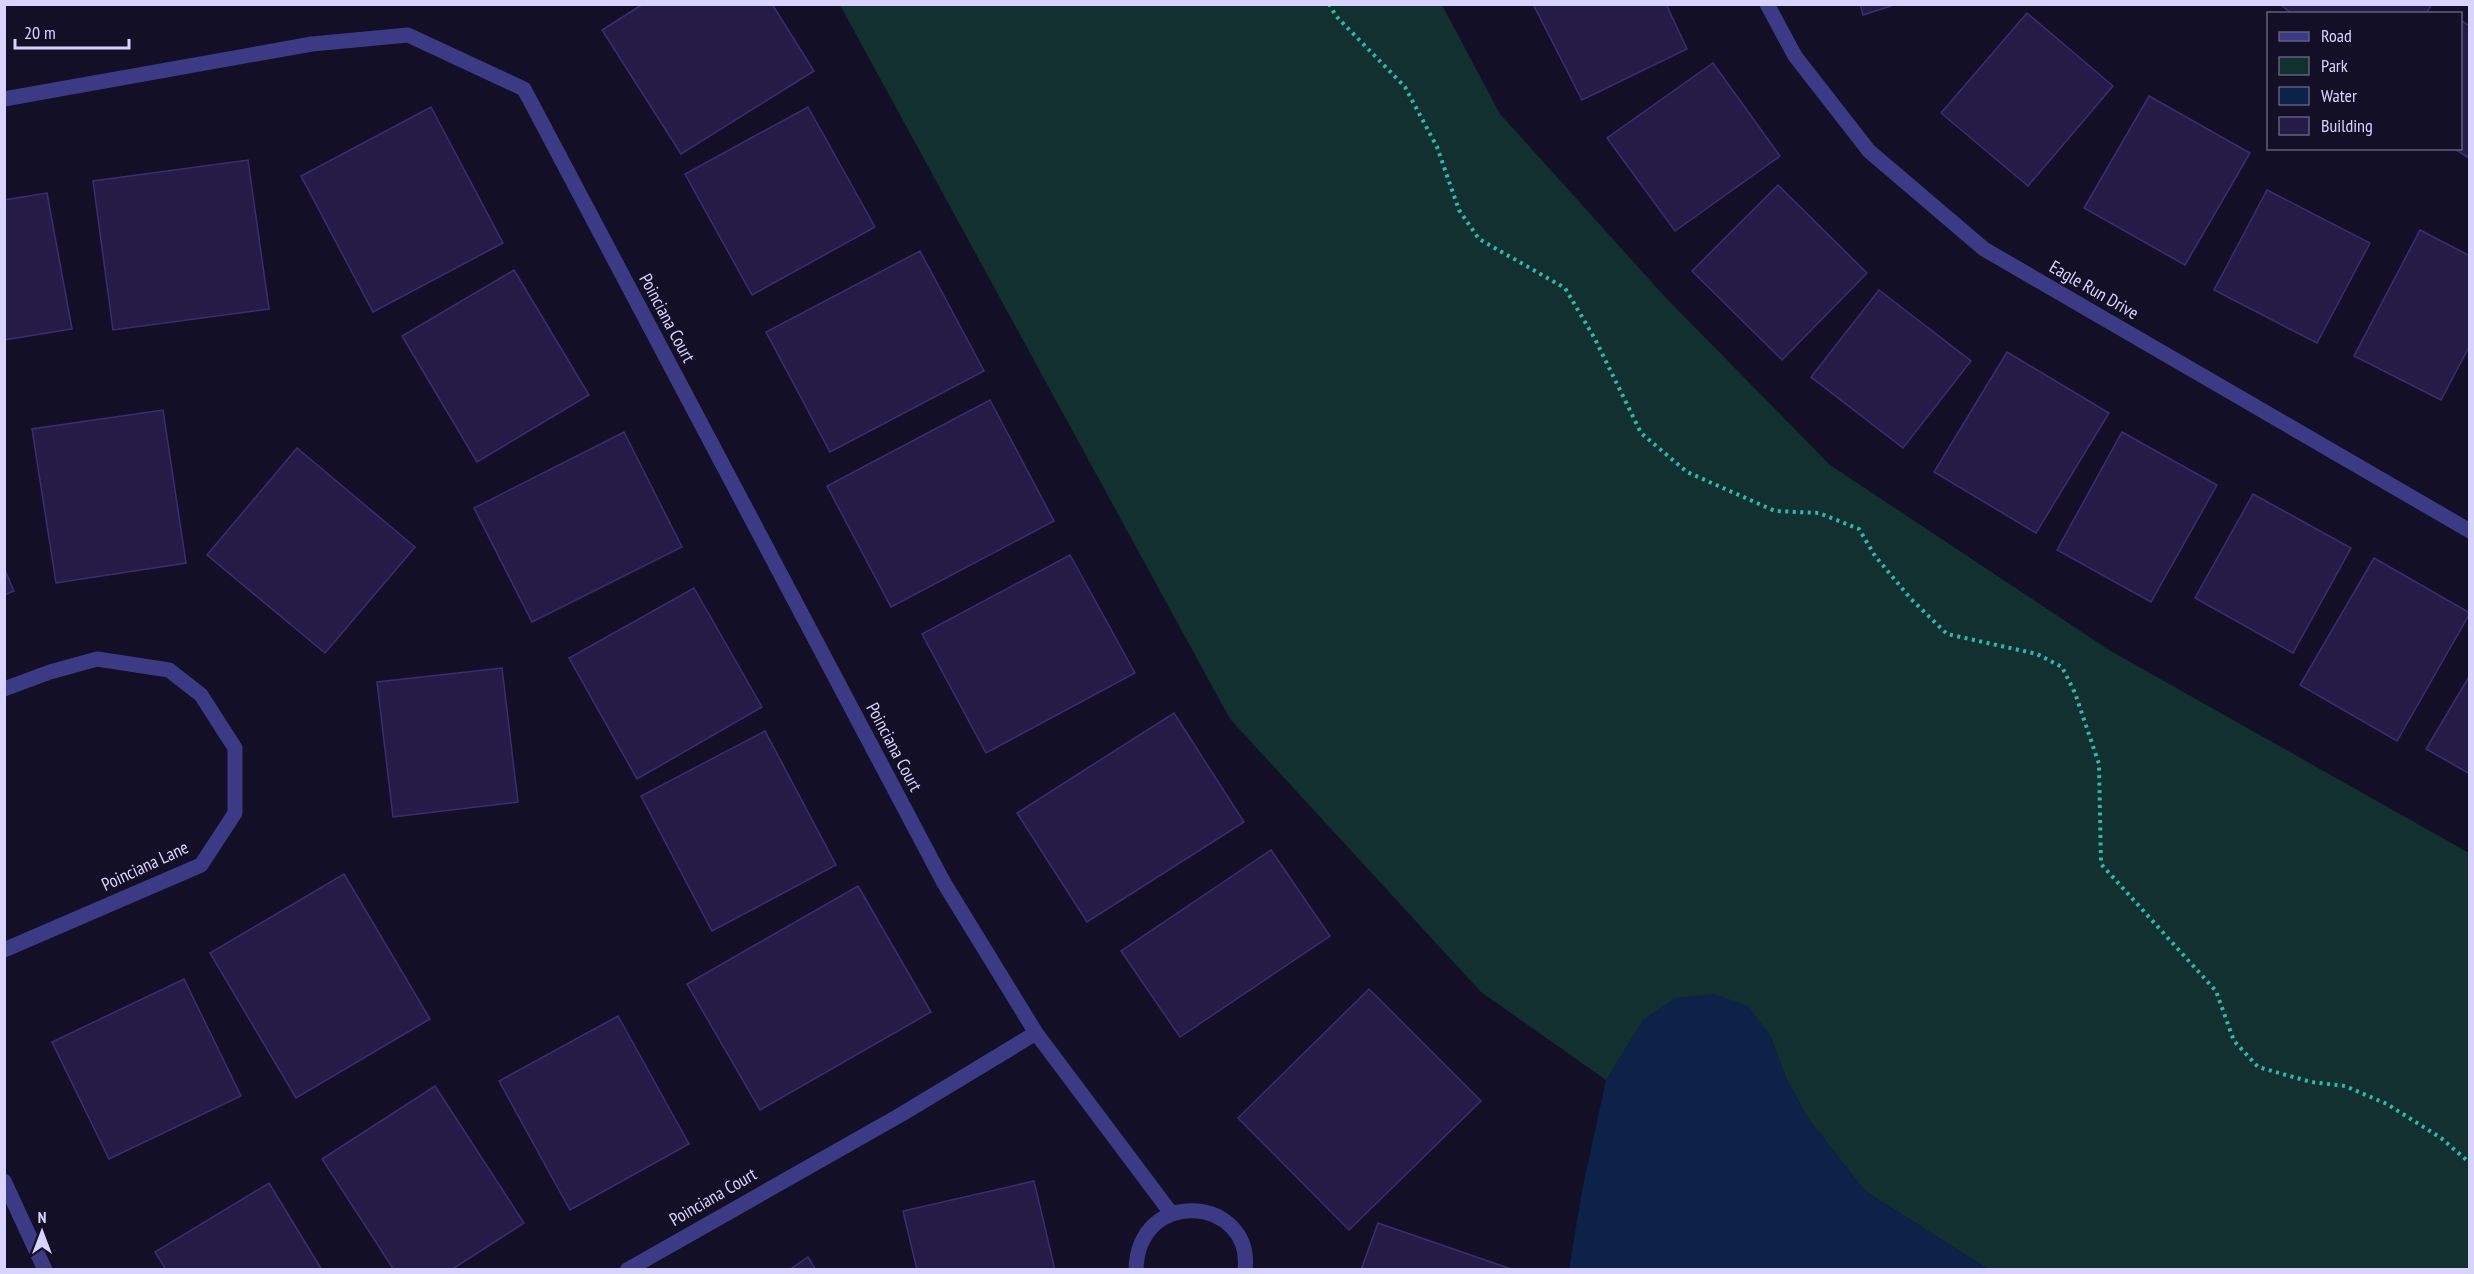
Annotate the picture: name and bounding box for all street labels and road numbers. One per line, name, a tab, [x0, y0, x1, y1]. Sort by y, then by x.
street label: Eagle Run Drive	[2046, 255, 2143, 324]
street label: Poinciana Court	[634, 269, 700, 366]
street label: Poinciana Court	[861, 698, 927, 795]
street label: Poinciana Lane	[98, 835, 192, 896]
street label: Poinciana Court	[665, 1162, 761, 1231]

